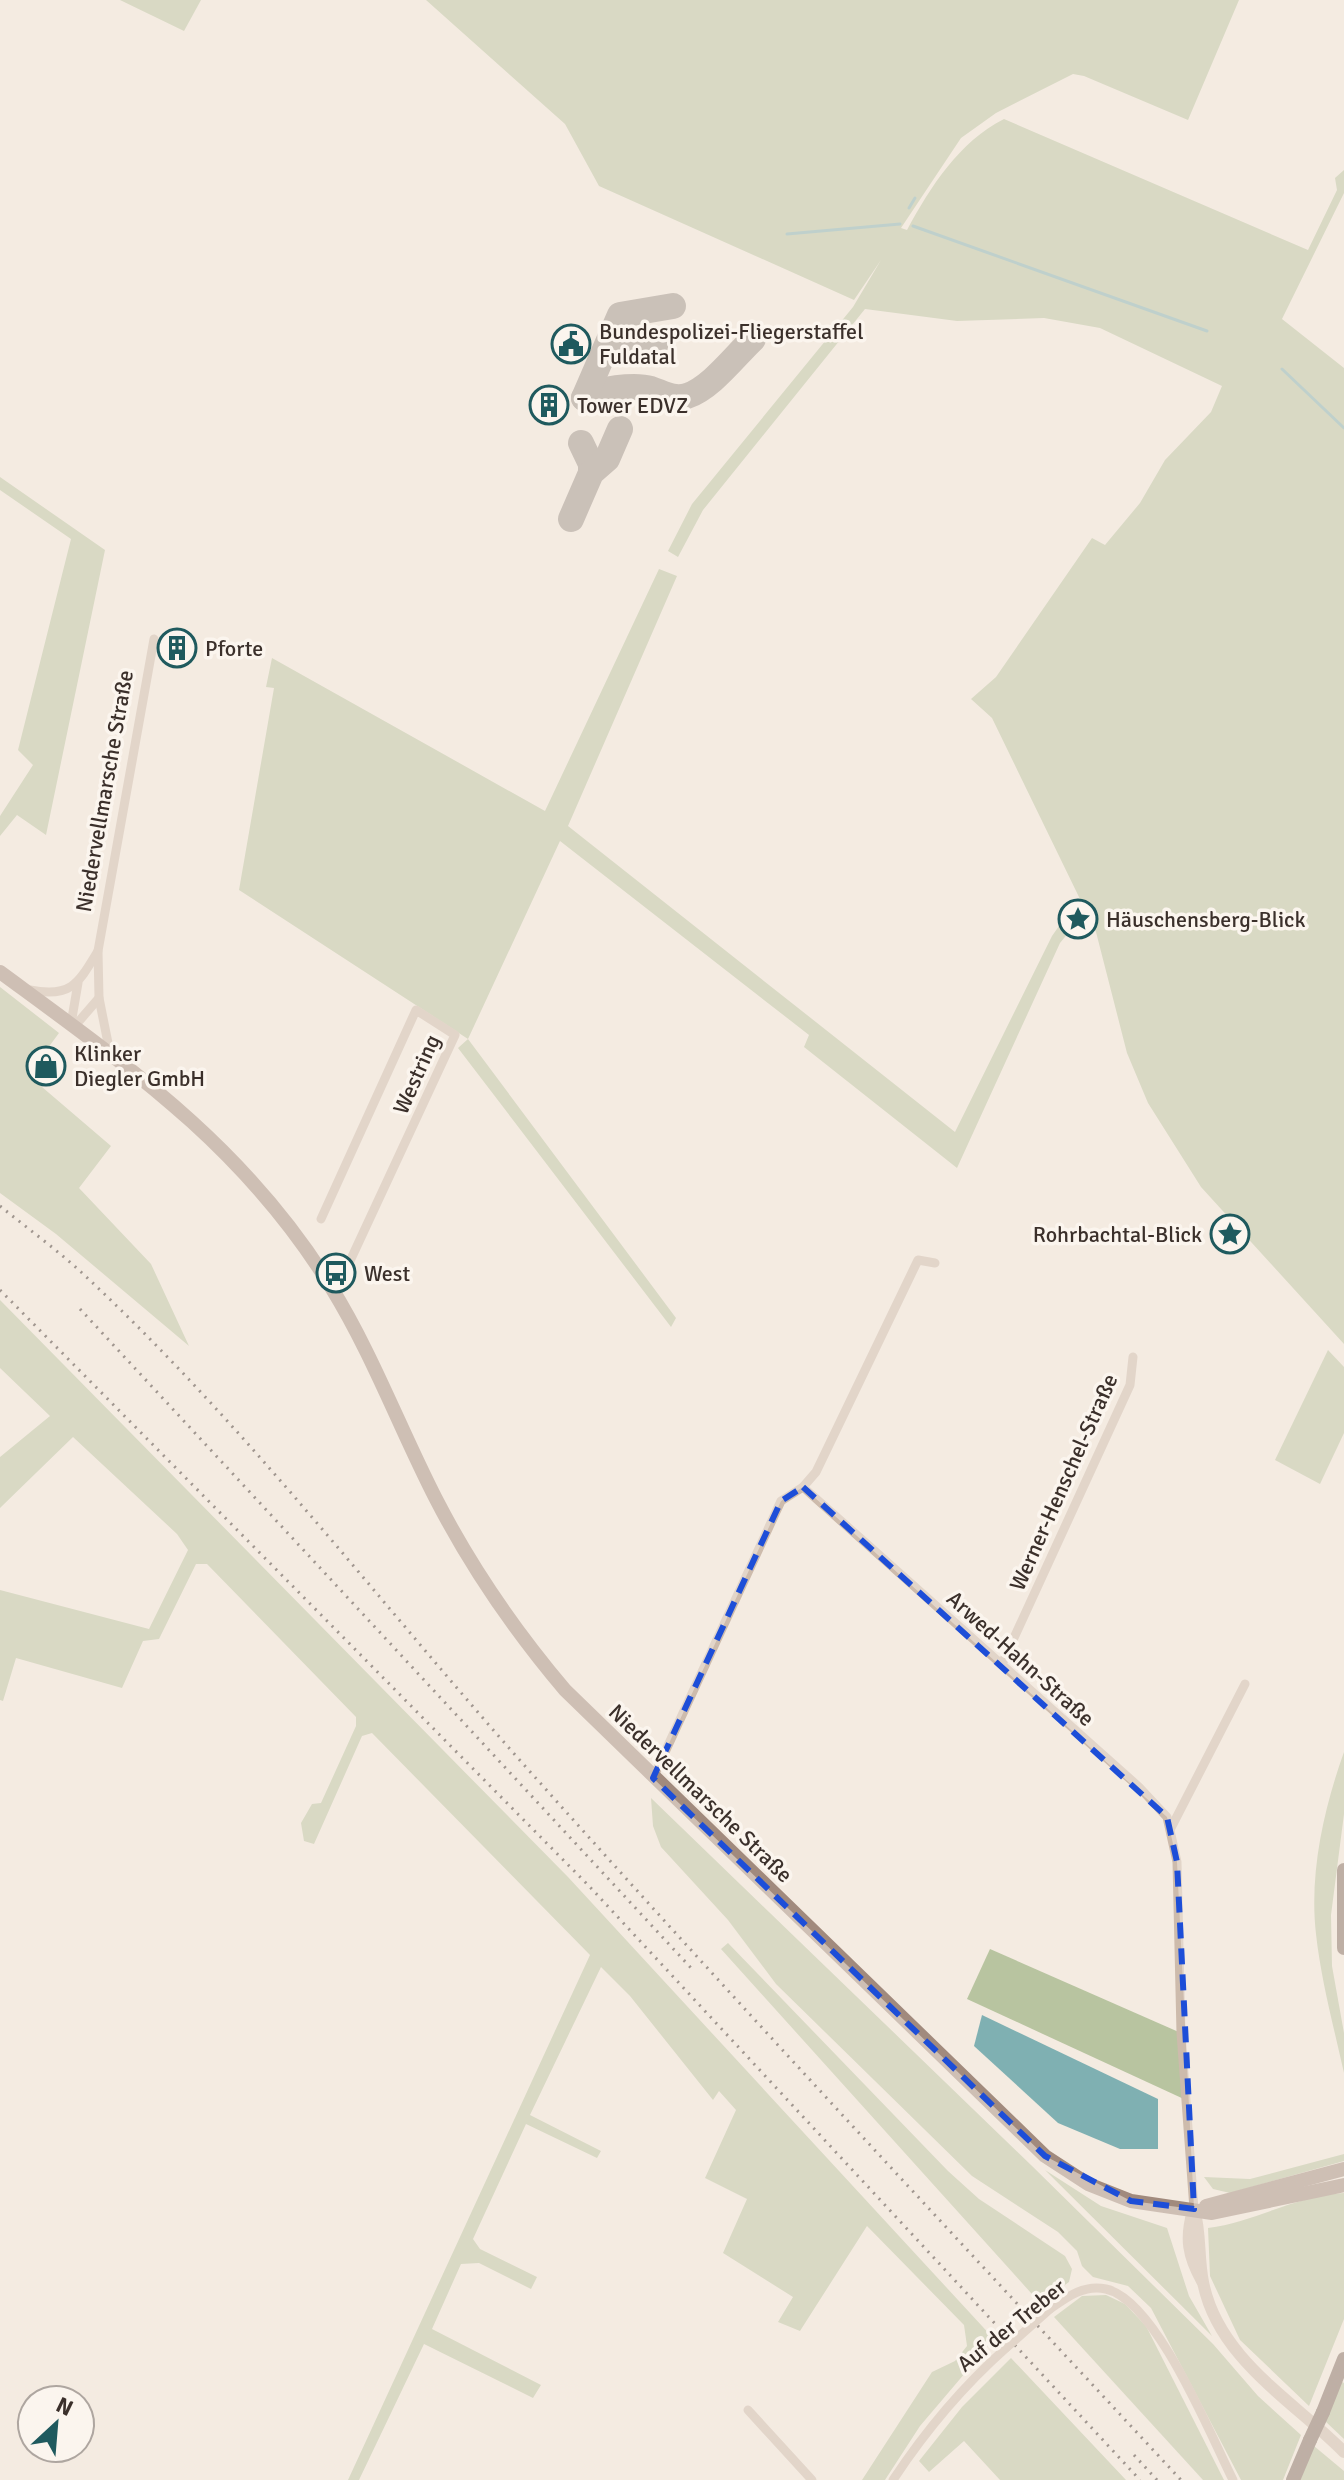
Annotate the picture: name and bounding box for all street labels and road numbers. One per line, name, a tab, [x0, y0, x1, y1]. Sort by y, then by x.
street label: Niedervellmarsche Straße	[70, 668, 139, 914]
street label: Westring	[387, 1030, 446, 1118]
street label: Werner-Henschel-Straße	[1003, 1370, 1123, 1595]
street label: Arwed-Hahn-Straße	[941, 1585, 1100, 1732]
street label: Niedervellmarsche Straße	[603, 1698, 798, 1888]
street label: Auf der Treber	[951, 2273, 1071, 2377]

